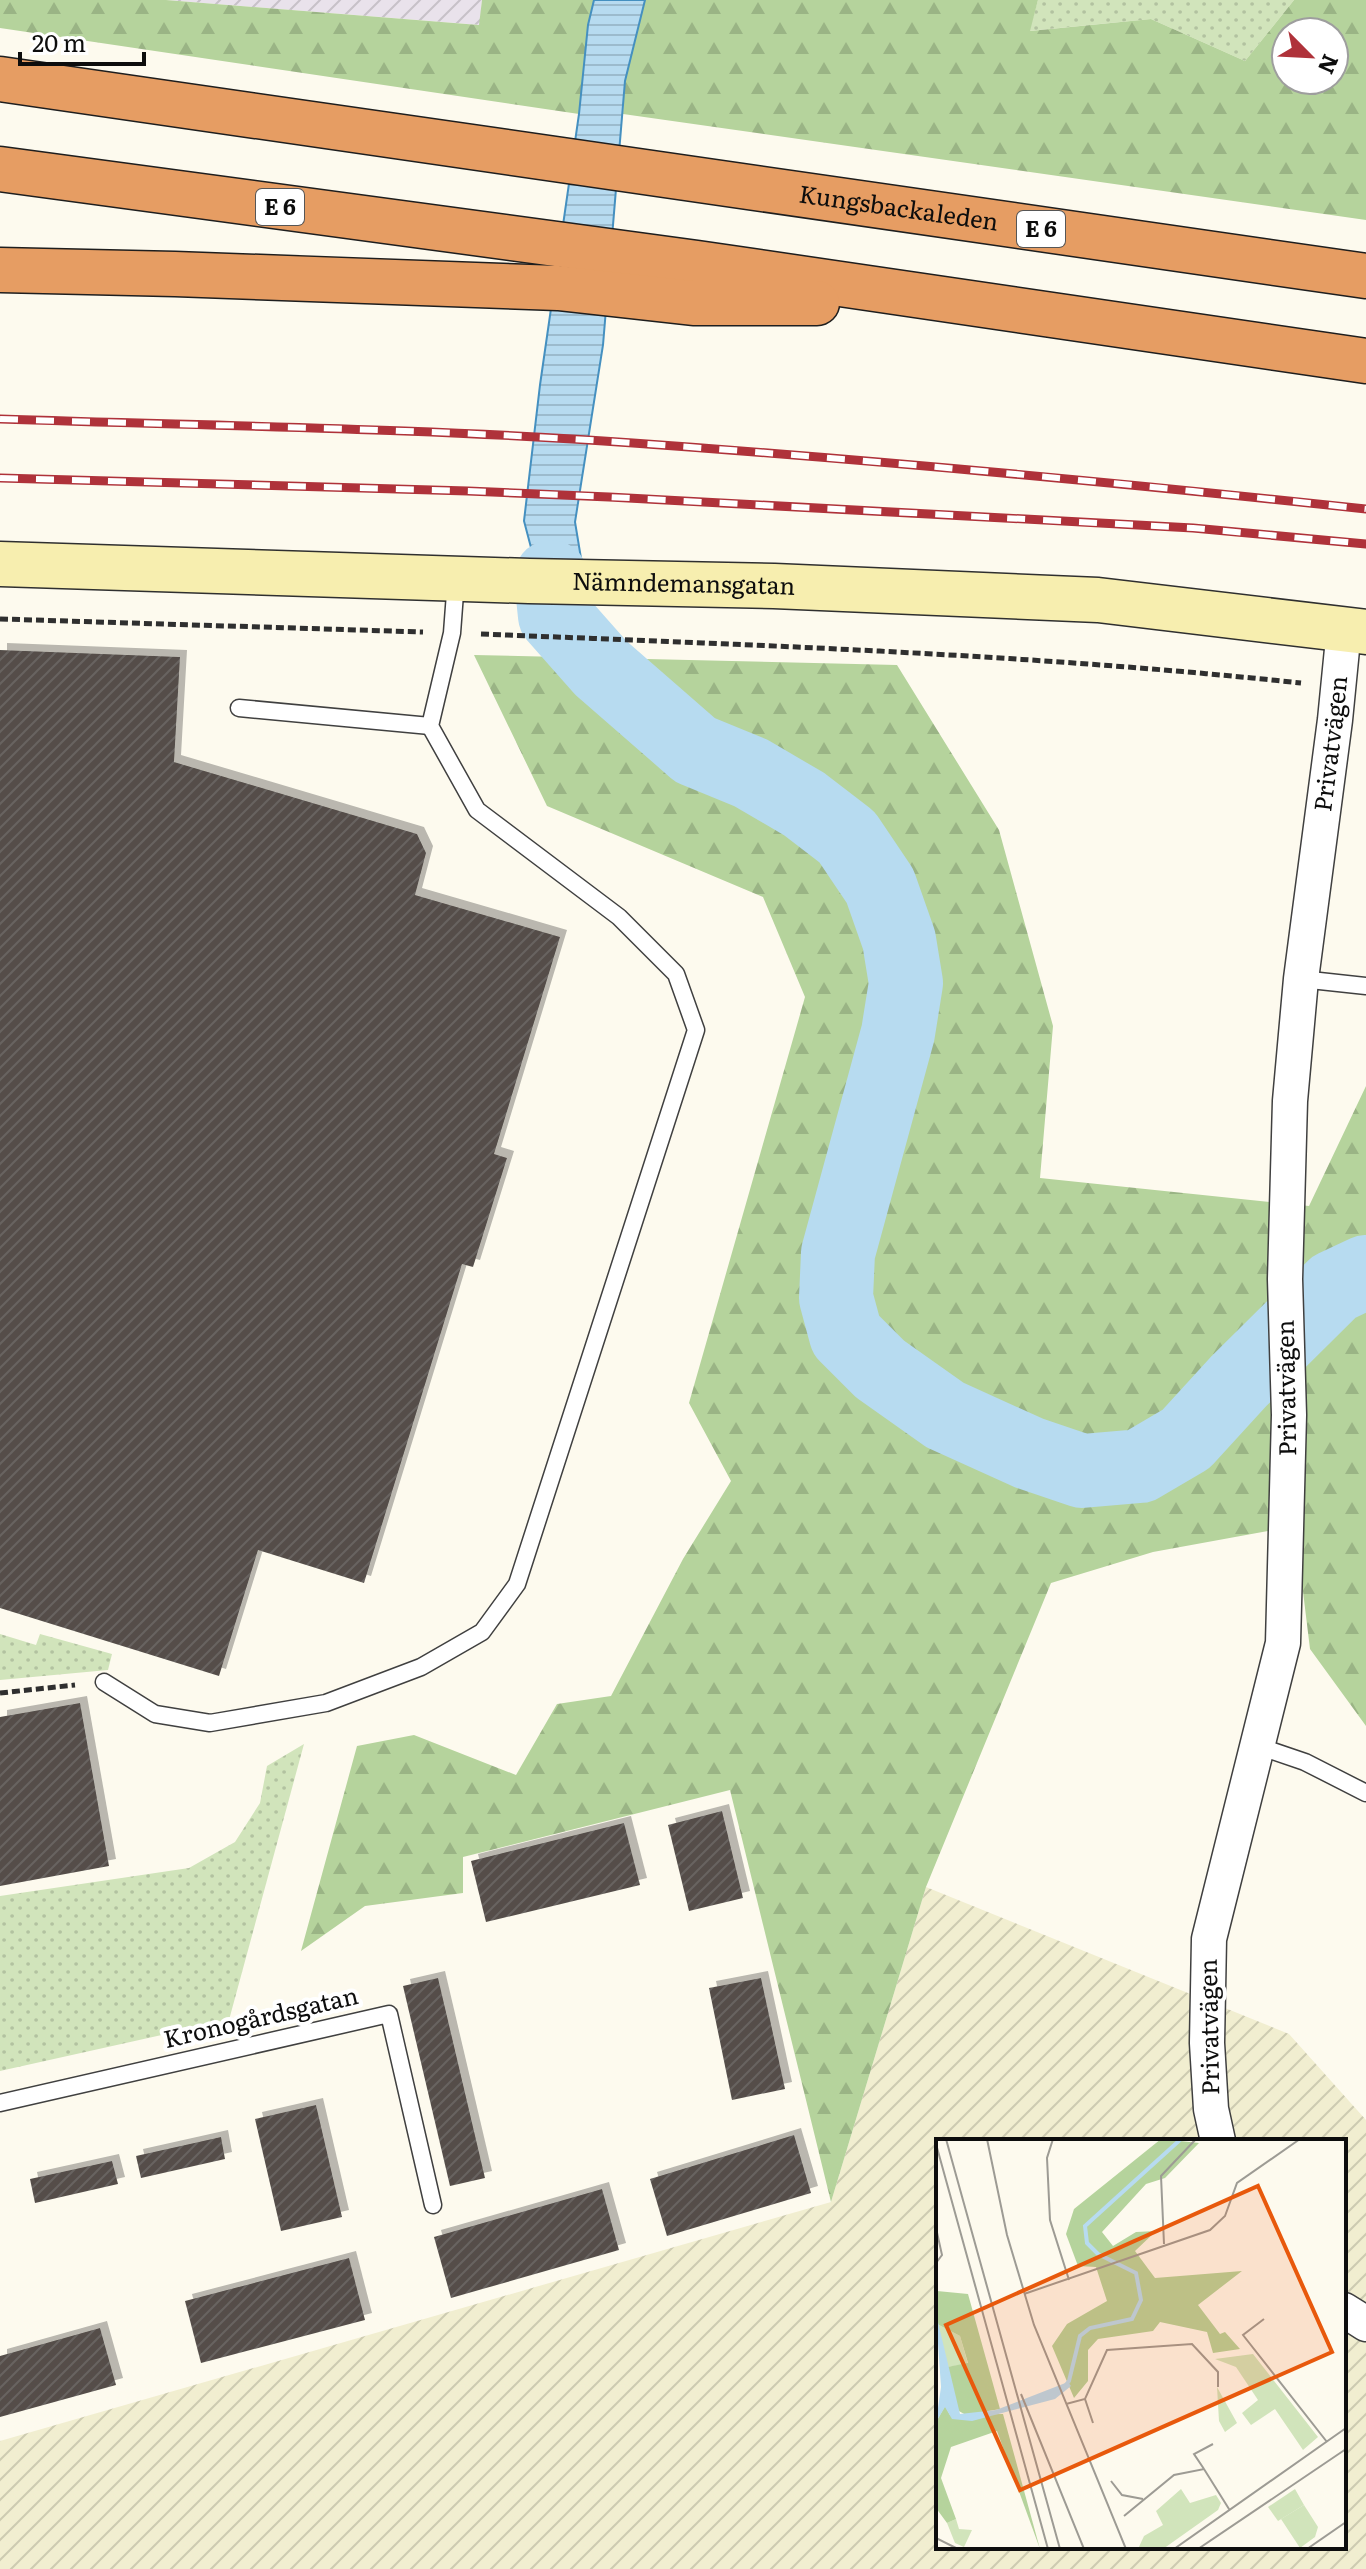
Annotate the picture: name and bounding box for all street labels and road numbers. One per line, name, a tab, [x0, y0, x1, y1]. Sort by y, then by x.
street label: Kungsbackaleden	[797, 174, 1001, 238]
road number: E 6	[256, 189, 304, 225]
road number: E 6	[1017, 211, 1065, 247]
street label: Nämndemansgatan	[572, 562, 796, 602]
street label: Privatvägen	[1303, 674, 1354, 813]
street label: Privatvägen	[1266, 1319, 1303, 1457]
street label: Privatvägen	[1189, 1958, 1226, 2096]
street label: Kronogårdsgatan	[160, 1976, 361, 2055]

